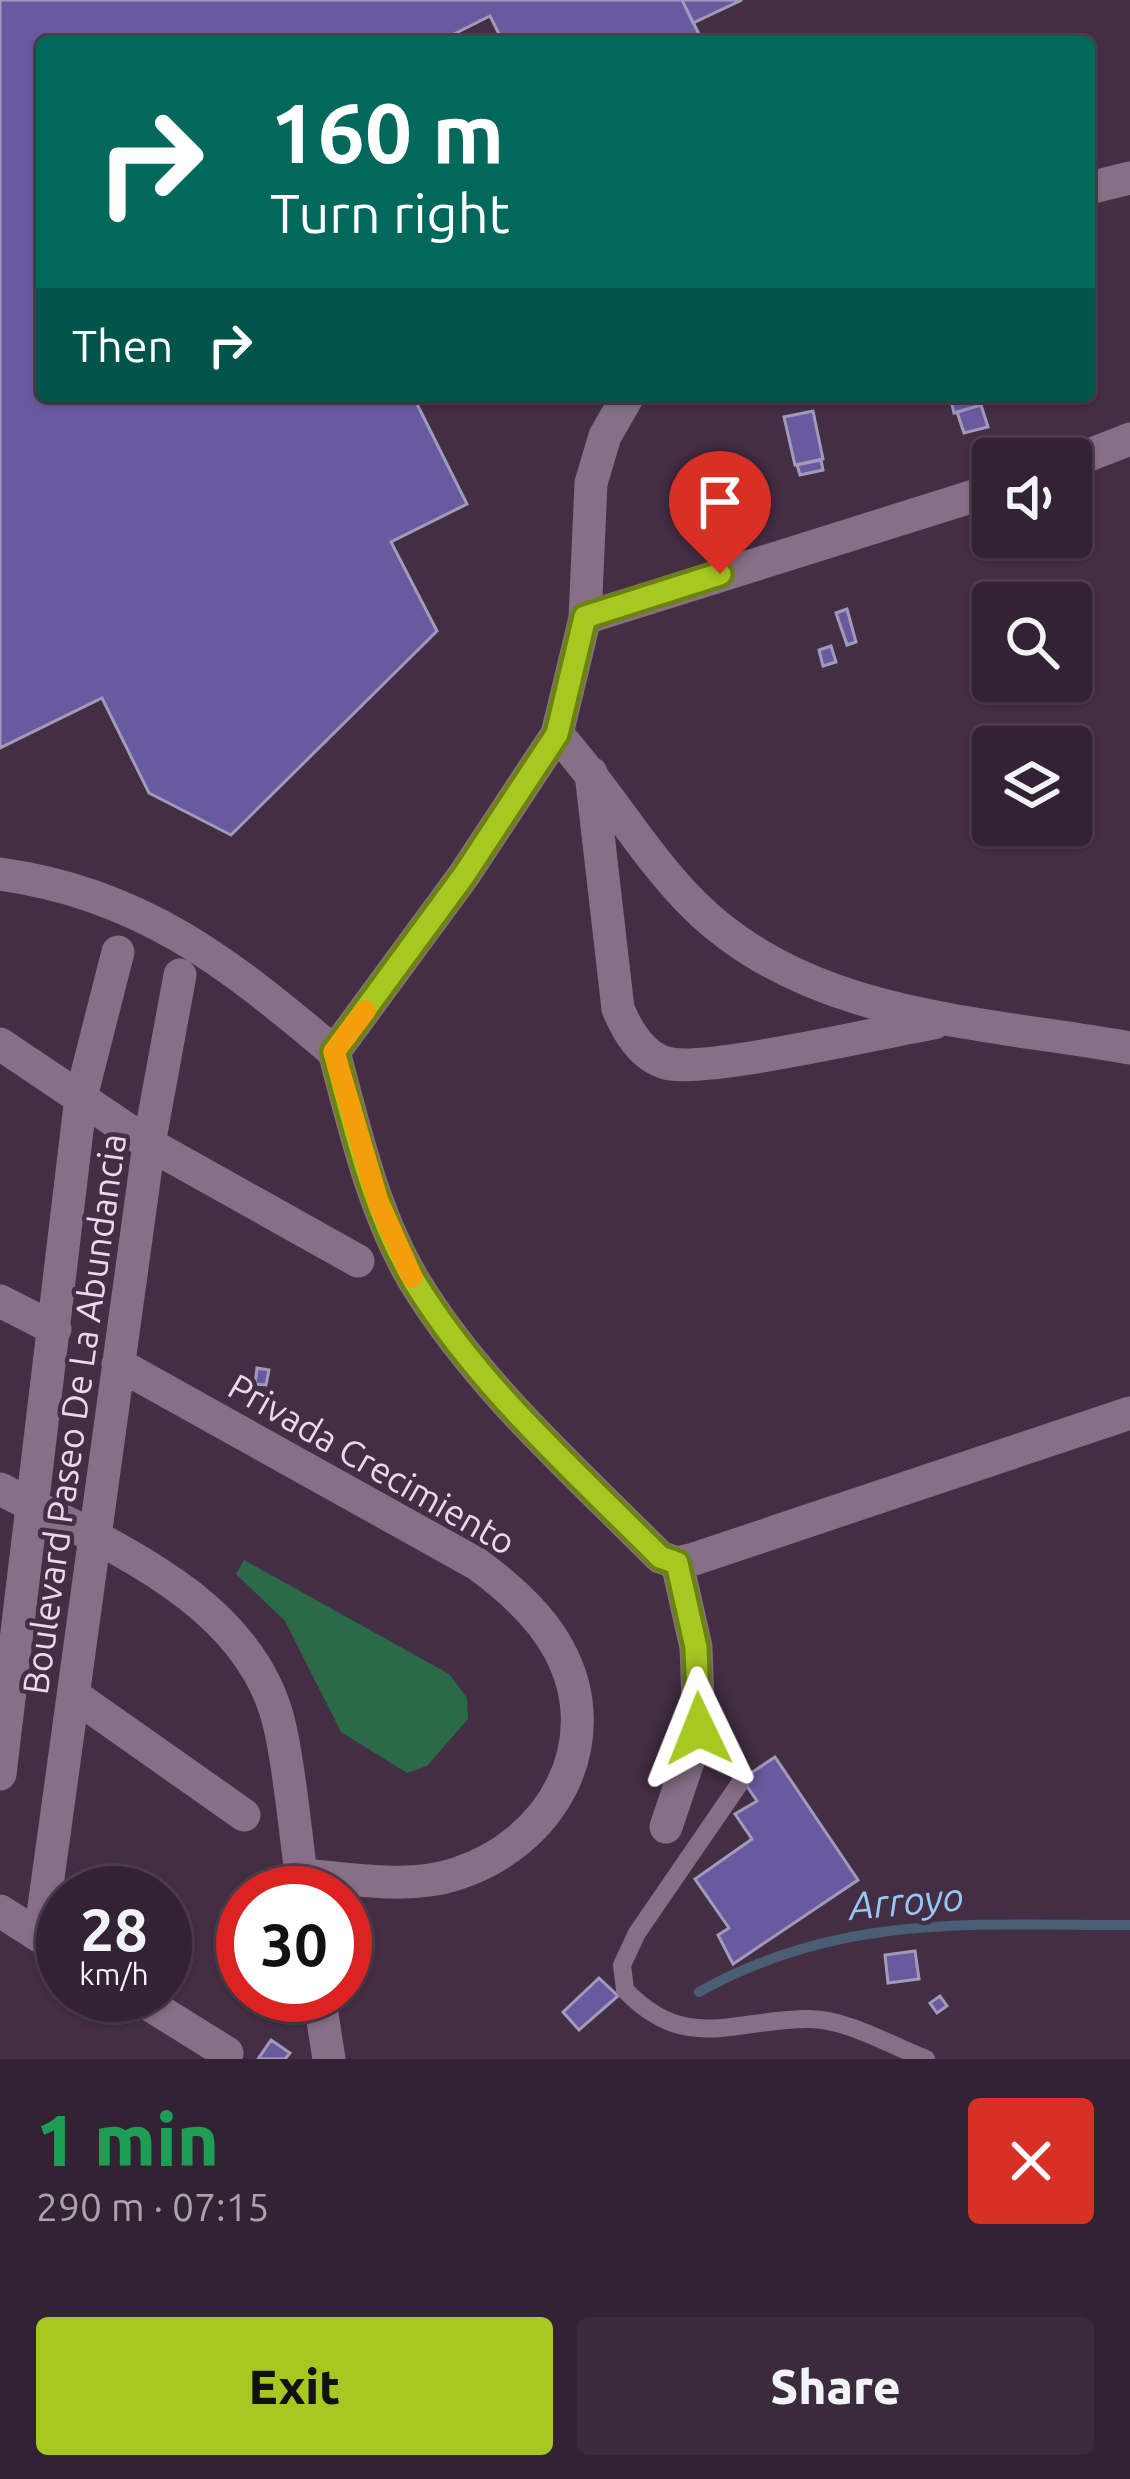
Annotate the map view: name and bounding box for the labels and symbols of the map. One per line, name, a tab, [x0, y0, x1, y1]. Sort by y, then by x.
pin	[669, 451, 771, 574]
street label: Boulevard Paseo De La Abundancia	[14, 1131, 133, 1697]
street label: Privada Crecimiento	[222, 1365, 523, 1562]
position arrow	[636, 1666, 762, 1792]
speed limit sign: 30	[216, 1866, 372, 2022]
water label: Arroyo	[845, 1874, 965, 1927]

